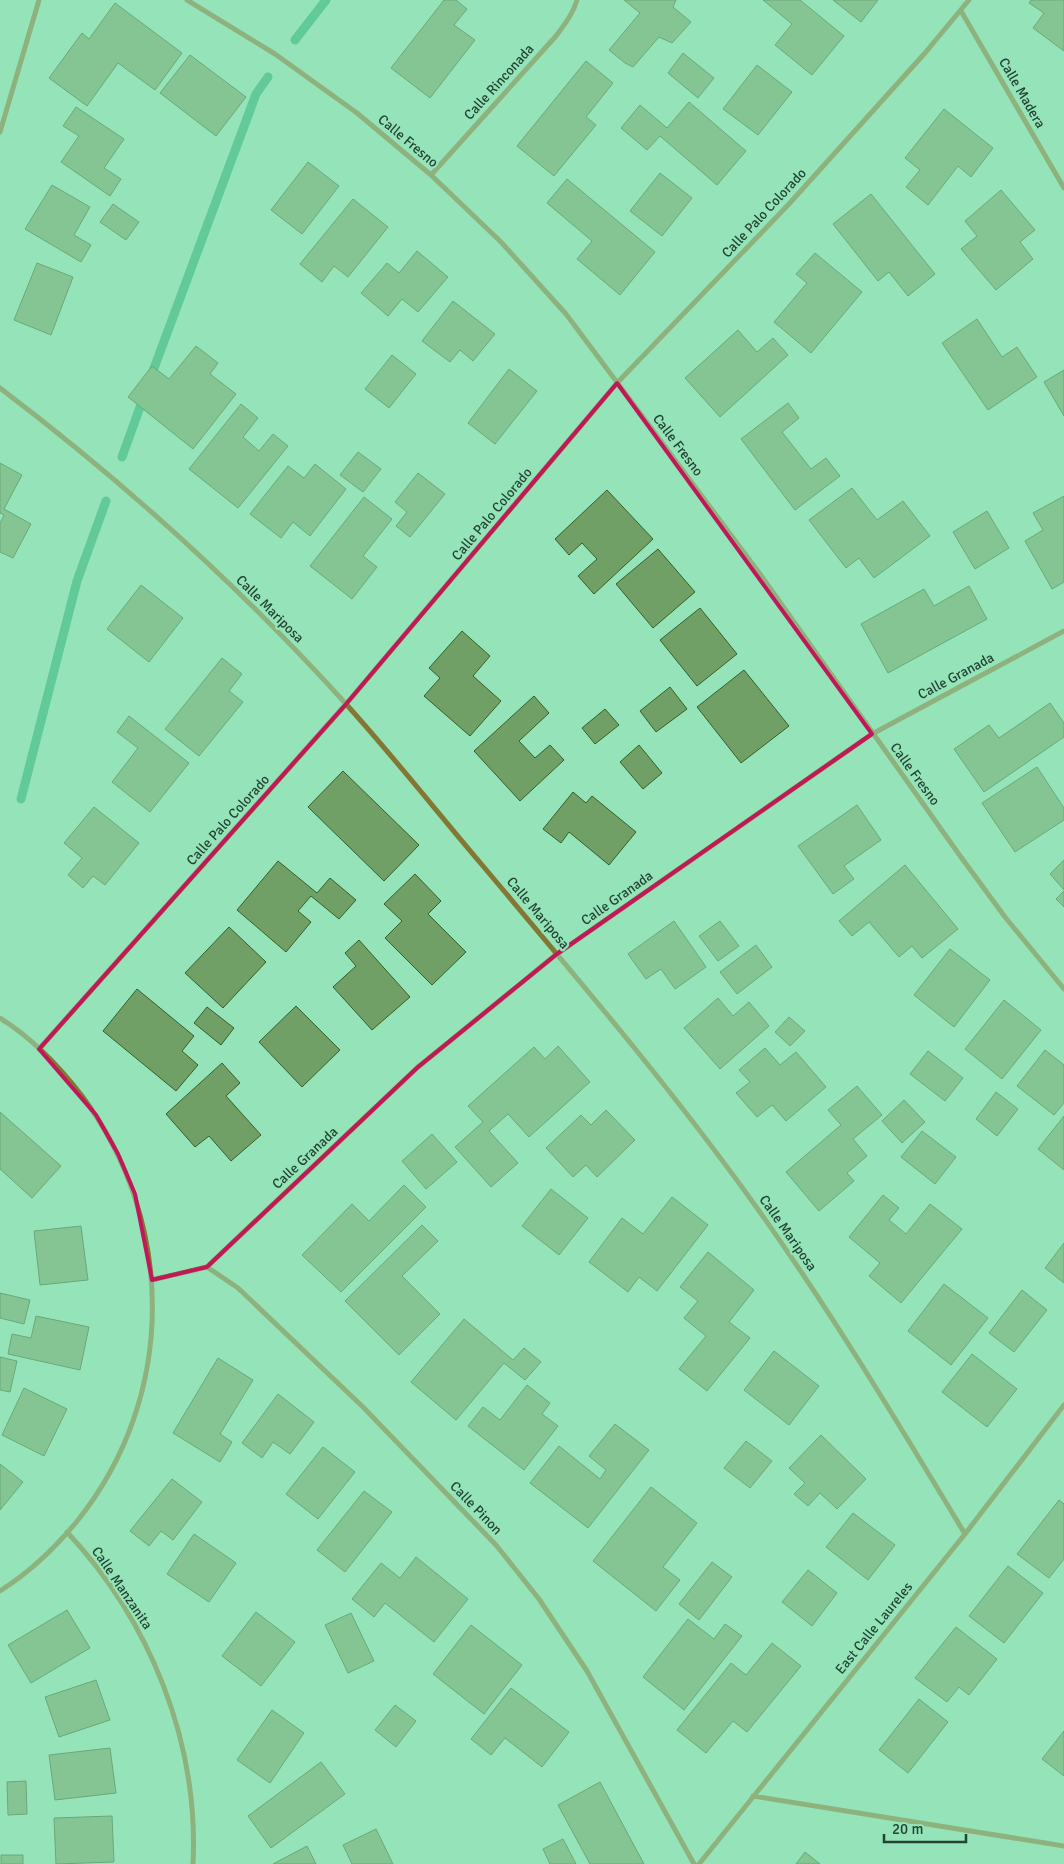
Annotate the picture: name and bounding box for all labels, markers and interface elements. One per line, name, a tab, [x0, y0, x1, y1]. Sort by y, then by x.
street label: Calle Rinconada	[460, 41, 538, 123]
street label: Calle Madera	[995, 55, 1049, 131]
street label: Calle Fresno	[374, 111, 442, 171]
street label: Calle Palo Colorado	[718, 165, 810, 261]
street label: Calle Fresno	[649, 411, 707, 479]
street label: Calle Palo Colorado	[448, 464, 536, 564]
street label: Calle Mariposa	[233, 572, 307, 646]
street label: Calle Granada	[915, 649, 997, 703]
street label: Calle Fresno	[887, 739, 943, 809]
street label: Calle Palo Colorado	[183, 771, 273, 869]
street label: Calle Granada	[578, 867, 656, 929]
street label: Calle Mariposa	[503, 873, 573, 953]
street label: Calle Granada	[269, 1123, 341, 1193]
street label: Calle Mariposa	[756, 1192, 820, 1274]
street label: Calle Pinon	[446, 1478, 506, 1538]
street label: Calle Manzanita	[88, 1543, 156, 1633]
street label: East Calle Laureles	[832, 1579, 916, 1677]
scale bar	[884, 1812, 966, 1844]
text: 20 m	[892, 1820, 923, 1838]

